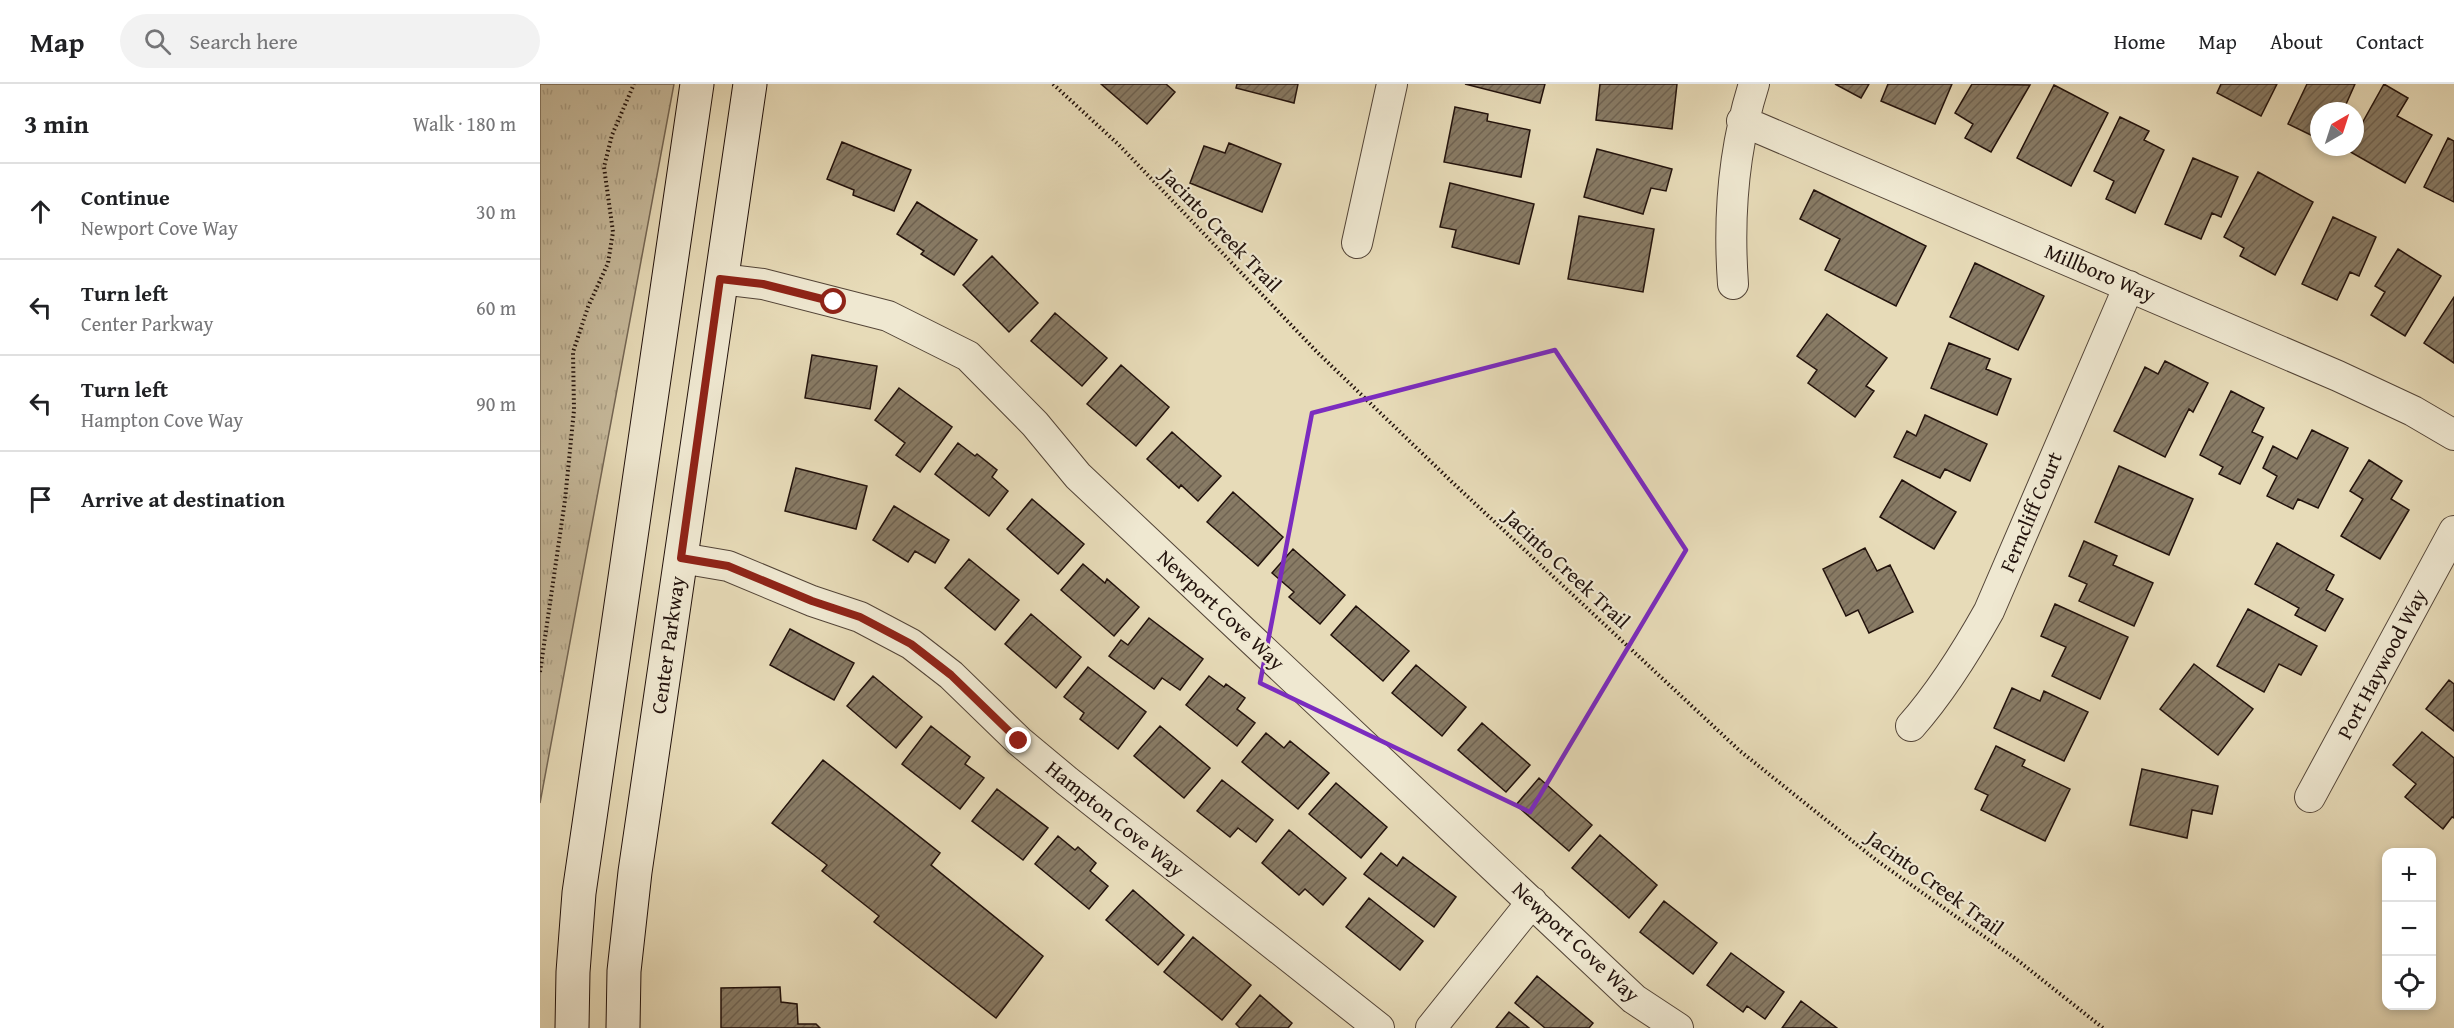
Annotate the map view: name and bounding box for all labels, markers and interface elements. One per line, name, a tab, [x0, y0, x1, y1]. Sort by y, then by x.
search box	[120, 14, 540, 68]
text: Map	[30, 21, 84, 62]
icon: search	[141, 25, 174, 58]
text: Search here	[189, 25, 298, 57]
text: Home	[2114, 26, 2165, 57]
text: Map	[2198, 26, 2237, 57]
text: About	[2270, 26, 2323, 57]
text: Contact	[2356, 26, 2424, 57]
north arrow	[2310, 102, 2364, 156]
text: 3 min	[24, 104, 89, 143]
text: Walk · 180 m	[413, 109, 516, 138]
street label: Jacinto Creek Trail	[1152, 158, 1289, 299]
text: Continue	[81, 181, 170, 213]
icon: ahead	[24, 195, 57, 228]
text: 30 m	[476, 197, 516, 226]
text: Newport Cove Way	[81, 213, 238, 242]
street label: Millboro Way	[2040, 235, 2161, 310]
text: Turn left	[81, 277, 168, 309]
route start	[820, 288, 846, 314]
icon: left	[24, 291, 57, 324]
text: 60 m	[476, 293, 516, 322]
text: Center Parkway	[81, 309, 214, 338]
text: Turn left	[81, 373, 168, 405]
icon: left	[24, 387, 57, 420]
text: 90 m	[476, 389, 516, 418]
text: Hampton Cove Way	[81, 405, 243, 434]
street label: Ferncliff Court	[1991, 446, 2070, 577]
icon: arrive	[24, 483, 57, 516]
text: Arrive at destination	[81, 483, 285, 515]
street label: Jacinto Creek Trail	[1495, 500, 1638, 636]
street label: Newport Cove Way	[1151, 542, 1293, 678]
street label: Center Parkway	[642, 573, 693, 716]
street label: Port Haywood Way	[2329, 583, 2435, 744]
route end	[1005, 727, 1031, 753]
street label: Hampton Cove Way	[1039, 753, 1192, 885]
street label: Jacinto Creek Trail	[1858, 820, 2010, 943]
map controls	[2382, 848, 2436, 1010]
button: +	[2382, 848, 2436, 902]
street label: Newport Cove Way	[1506, 874, 1648, 1010]
button: −	[2382, 902, 2436, 956]
button: locate	[2382, 956, 2436, 1010]

